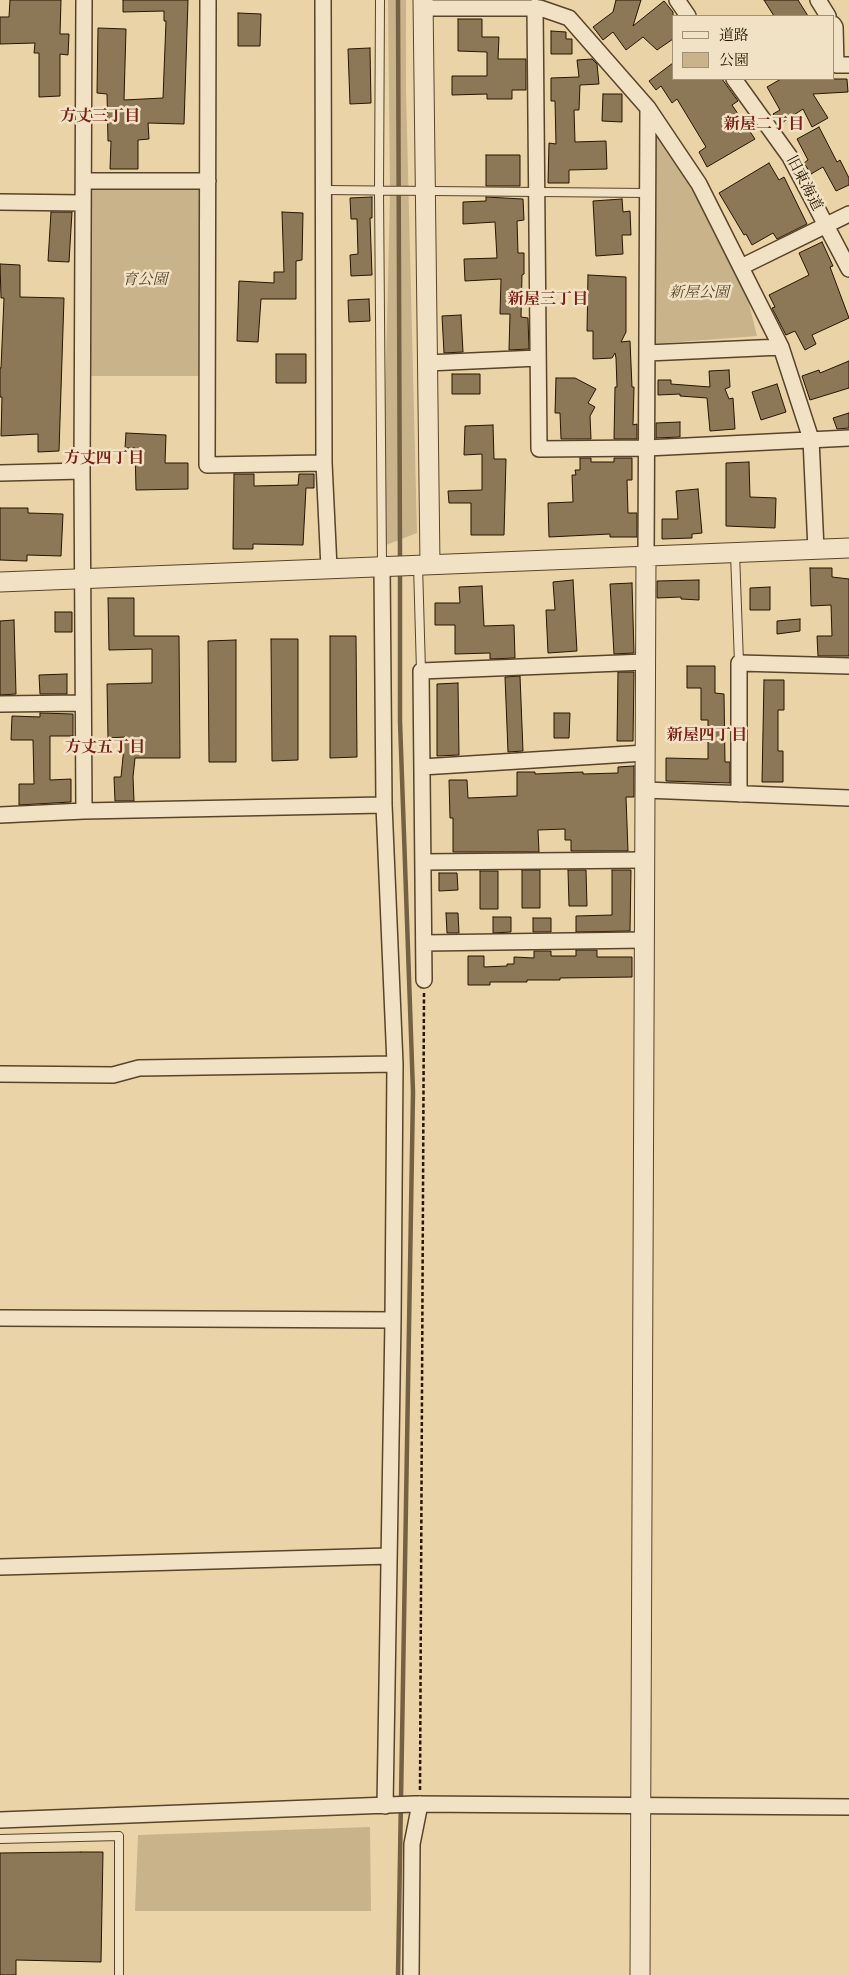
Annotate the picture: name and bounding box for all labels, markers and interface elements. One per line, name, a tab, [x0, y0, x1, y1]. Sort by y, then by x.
legend	[672, 15, 834, 80]
text: 道路	[719, 26, 749, 47]
text: 公園	[719, 51, 749, 72]
district label: 方丈三丁目	[60, 108, 140, 128]
district label: 新屋二丁目	[724, 116, 804, 136]
street label: 旧東海道	[781, 153, 825, 215]
park label: 育公園	[123, 272, 167, 290]
park label: 新屋公園	[669, 285, 729, 303]
district label: 新屋三丁目	[508, 291, 588, 311]
district label: 方丈四丁目	[64, 450, 144, 470]
district label: 新屋四丁目	[667, 727, 747, 747]
district label: 方丈五丁目	[65, 739, 145, 759]

